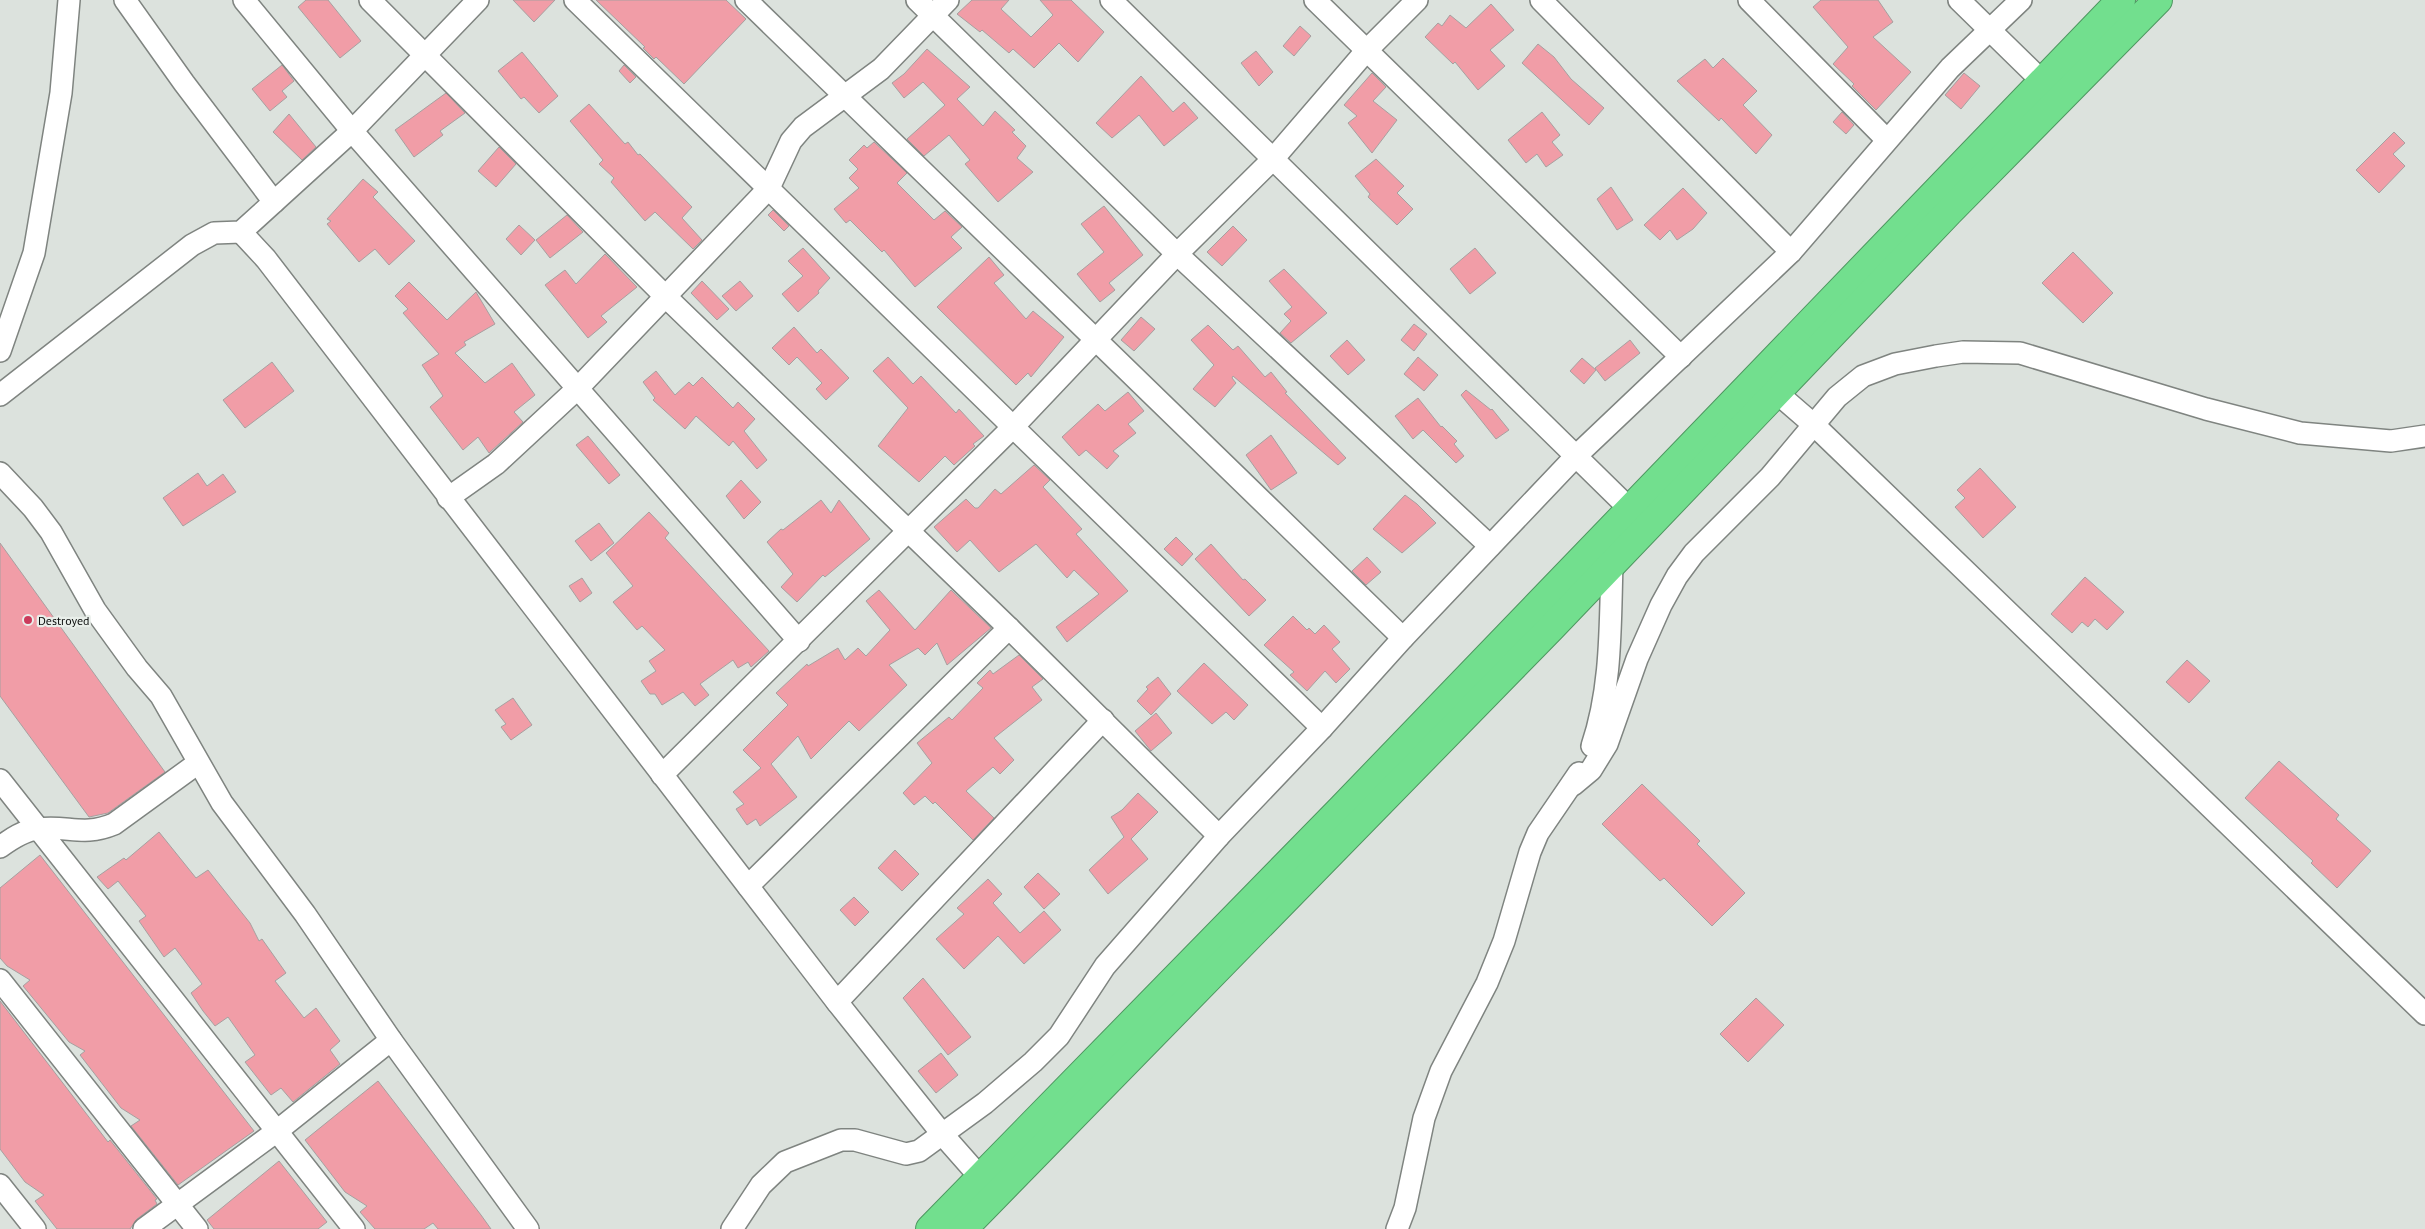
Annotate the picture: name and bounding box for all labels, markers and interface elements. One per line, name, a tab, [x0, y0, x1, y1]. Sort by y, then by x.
place label: Destroyed	[38, 613, 89, 628]
marker: Destroyed	[22, 614, 34, 626]

